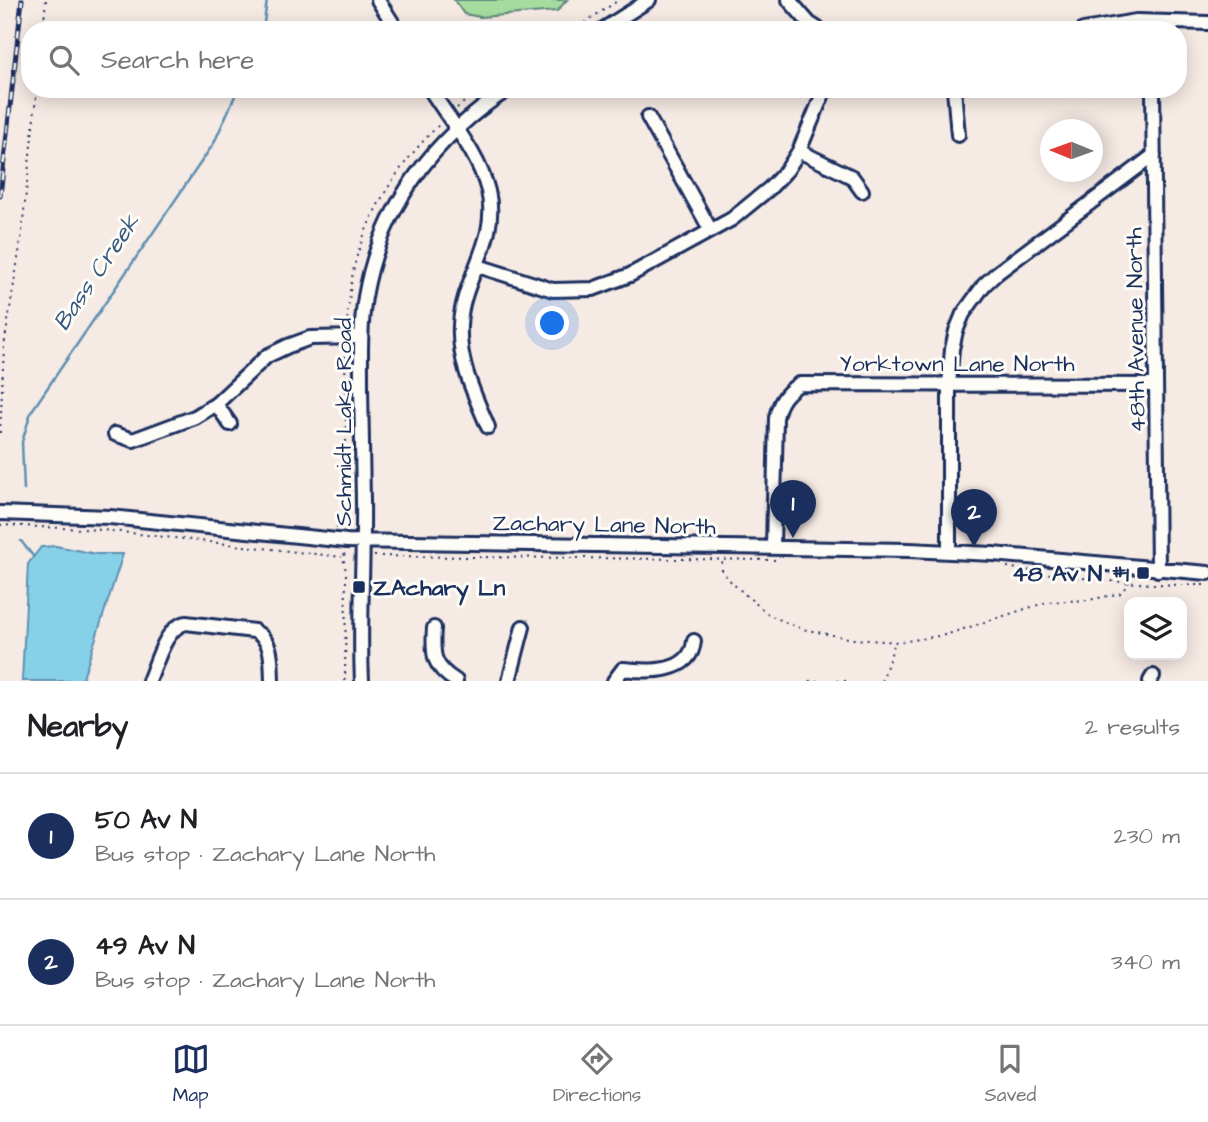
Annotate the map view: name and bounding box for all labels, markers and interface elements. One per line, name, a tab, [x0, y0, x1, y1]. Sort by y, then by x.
search box	[21, 21, 1187, 98]
icon: search	[45, 41, 83, 79]
text: Search here	[101, 42, 254, 78]
north arrow	[1040, 119, 1103, 182]
water label: Bass Creek	[45, 206, 149, 338]
street label: 48th Avenue North	[1118, 227, 1154, 433]
your location	[535, 306, 569, 340]
street label: Schmidt Lake Road	[328, 317, 360, 526]
street label: Yorktown Lane North	[839, 348, 1075, 380]
pin: 1	[770, 480, 816, 538]
pin: 2	[951, 489, 997, 547]
street label: Zachary Lane North	[492, 507, 717, 544]
place label: 48 Av N #1	[1012, 558, 1129, 590]
marker: 48 Av N #1	[1135, 565, 1151, 581]
place label: ZAchary Ln	[373, 572, 506, 606]
marker: ZAchary Ln	[351, 579, 367, 595]
map controls	[1124, 597, 1187, 660]
button: layers	[1124, 597, 1187, 660]
text: Nearby	[28, 706, 128, 748]
text: 2 results	[1085, 711, 1180, 743]
text: 50 Av N	[95, 802, 197, 838]
text: 1	[50, 820, 52, 852]
text: 230 m	[1114, 820, 1180, 852]
text: Bus stop · Zachary Lane North	[95, 838, 435, 870]
text: 49 Av N	[95, 928, 195, 964]
text: 2	[44, 946, 58, 978]
text: 340 m	[1111, 946, 1180, 978]
text: Bus stop · Zachary Lane North	[95, 964, 435, 996]
tab: Map	[172, 1040, 210, 1109]
tab: Directions	[553, 1040, 641, 1109]
tab: Saved	[985, 1040, 1036, 1109]

